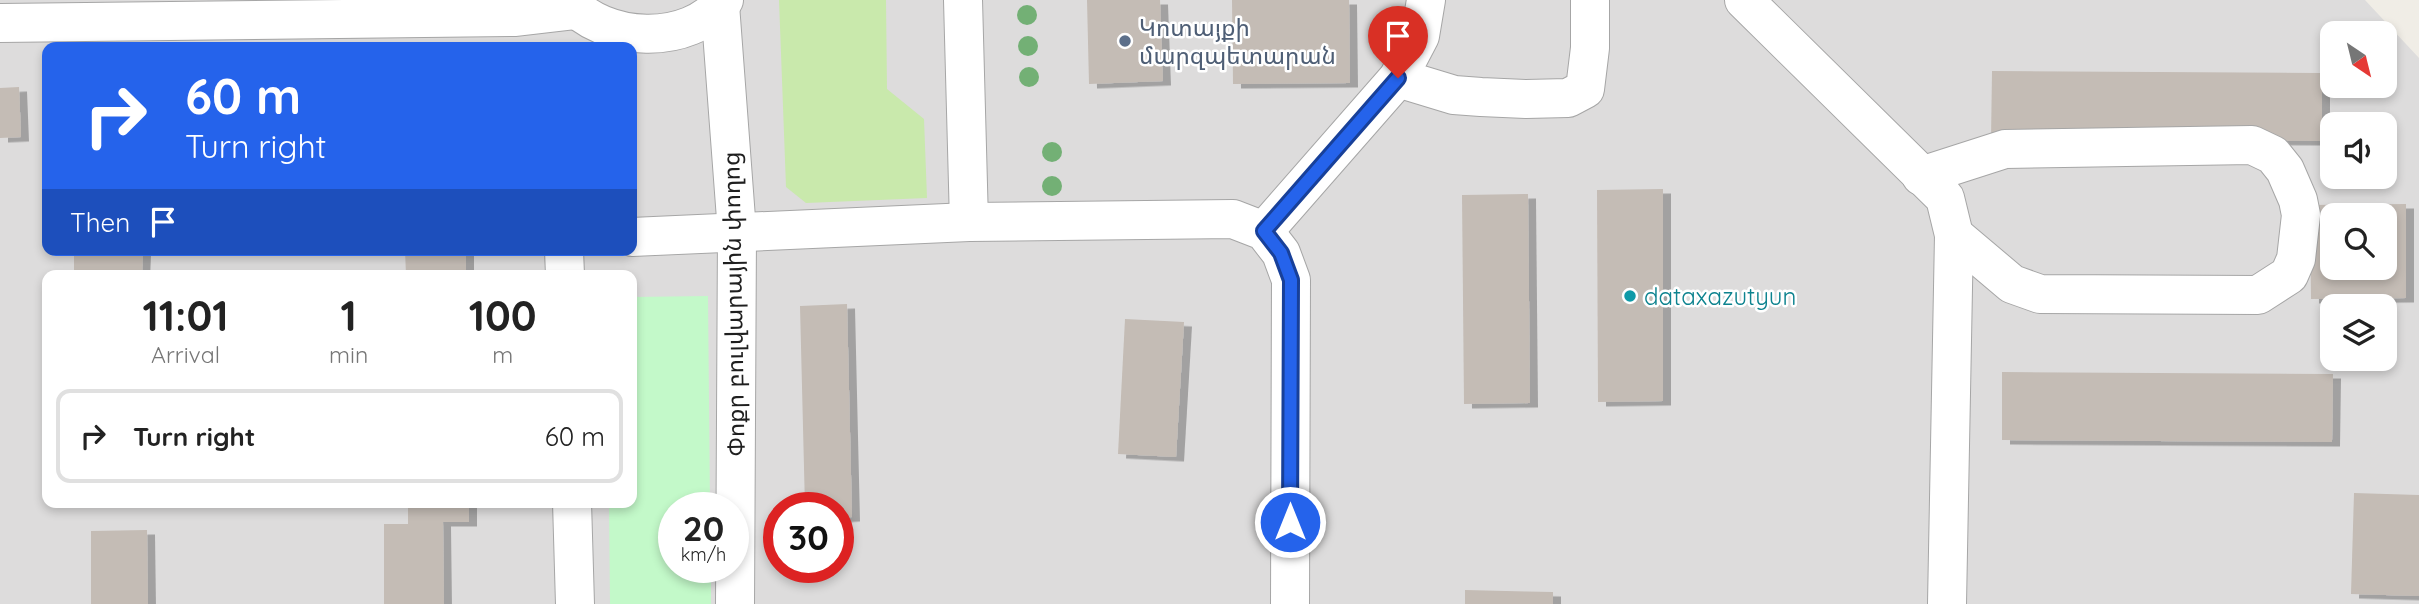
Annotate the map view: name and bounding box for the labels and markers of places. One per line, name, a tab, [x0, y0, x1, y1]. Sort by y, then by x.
pin	[1368, 6, 1428, 78]
place label: Կոտայքի մարզպետարան	[1139, 12, 1336, 70]
marker: Կոտայքի մարզպետարան	[1117, 33, 1133, 49]
place label: dataxazutyun	[1644, 281, 1796, 311]
marker: dataxazutyun	[1622, 288, 1638, 304]

